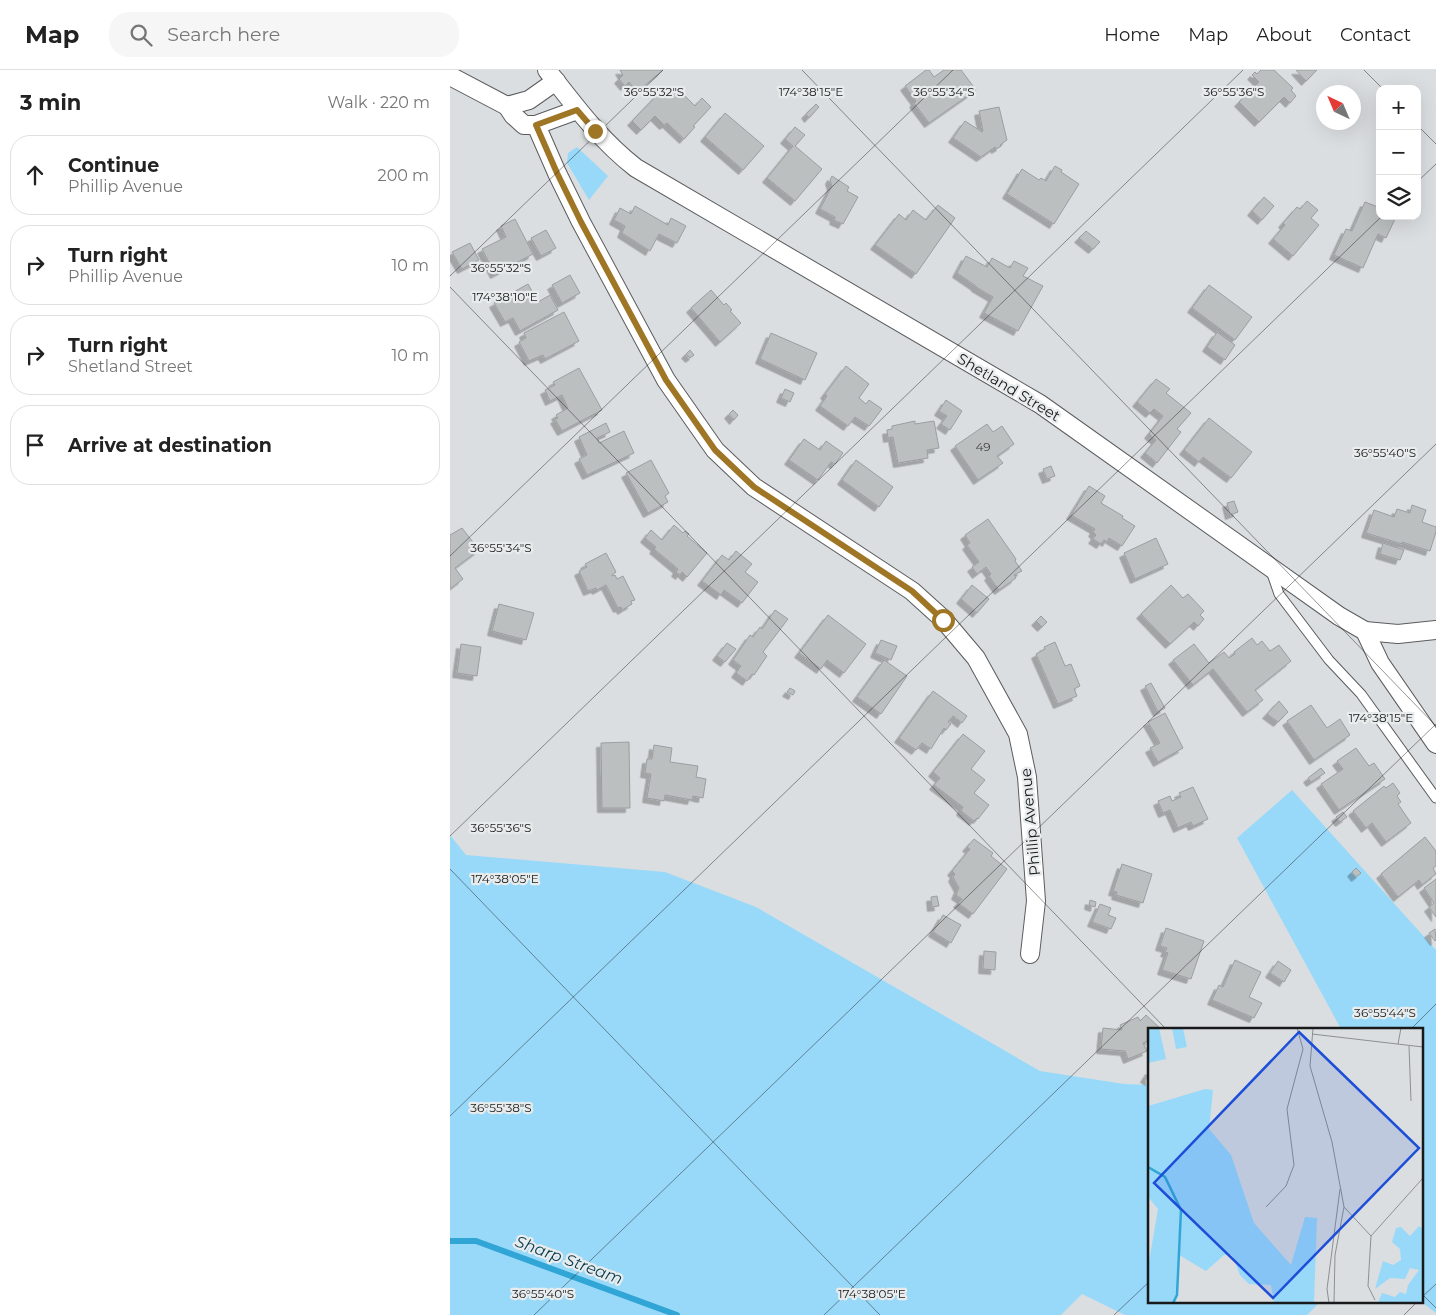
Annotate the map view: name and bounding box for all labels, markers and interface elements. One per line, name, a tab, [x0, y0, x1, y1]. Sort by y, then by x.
search box	[109, 12, 459, 57]
text: Map	[25, 20, 79, 49]
icon: search	[127, 21, 155, 49]
text: Search here	[167, 23, 280, 46]
text: Home	[1104, 24, 1160, 46]
text: Map	[1188, 24, 1228, 46]
text: About	[1256, 24, 1312, 46]
text: Contact	[1340, 24, 1411, 46]
text: 36°55'32"S	[624, 84, 684, 99]
text: 174°38'15"E	[779, 84, 843, 99]
text: 36°55'34"S	[913, 84, 975, 99]
text: 36°55'36"S	[1204, 84, 1264, 99]
north arrow	[1316, 85, 1361, 130]
map controls	[1376, 85, 1421, 220]
button: +	[1376, 85, 1421, 130]
text: 3 min	[20, 90, 81, 115]
text: Walk · 220 m	[327, 93, 430, 112]
route end	[584, 120, 607, 143]
button: −	[1376, 130, 1421, 175]
text: Continue	[68, 154, 159, 177]
icon: ahead	[21, 161, 49, 189]
text: 200 m	[378, 166, 429, 185]
button: layers	[1376, 175, 1421, 220]
text: Phillip Avenue	[68, 177, 183, 196]
text: Turn right	[68, 244, 168, 267]
icon: right	[21, 251, 49, 279]
text: 10 m	[391, 256, 429, 275]
text: 36°55'32"S	[471, 260, 531, 275]
text: Phillip Avenue	[68, 267, 183, 286]
text: 174°38'10"E	[472, 289, 538, 304]
text: Turn right	[68, 334, 168, 357]
icon: right	[21, 341, 49, 369]
text: 10 m	[391, 346, 429, 365]
street label: Shetland Street	[954, 349, 1064, 425]
text: Shetland Street	[68, 357, 193, 376]
icon: arrive	[21, 431, 49, 459]
text: Arrive at destination	[68, 434, 272, 457]
house number: 49	[975, 439, 991, 454]
text: 36°55'40"S	[1354, 445, 1416, 460]
text: 36°55'34"S	[470, 540, 532, 555]
route start	[932, 609, 955, 632]
text: 174°38'15"E	[1349, 710, 1413, 725]
street label: Phillip Avenue	[1016, 767, 1044, 877]
text: 36°55'36"S	[471, 820, 531, 835]
text: 174°38'05"E	[471, 871, 539, 886]
text: 36°55'44"S	[1354, 1005, 1416, 1020]
inset map	[1148, 1028, 1424, 1302]
text: 36°55'38"S	[470, 1100, 532, 1115]
water label: Sharp Stream	[513, 1232, 625, 1288]
text: 36°55'40"S	[512, 1286, 574, 1301]
text: 174°38'05"E	[838, 1286, 906, 1301]

